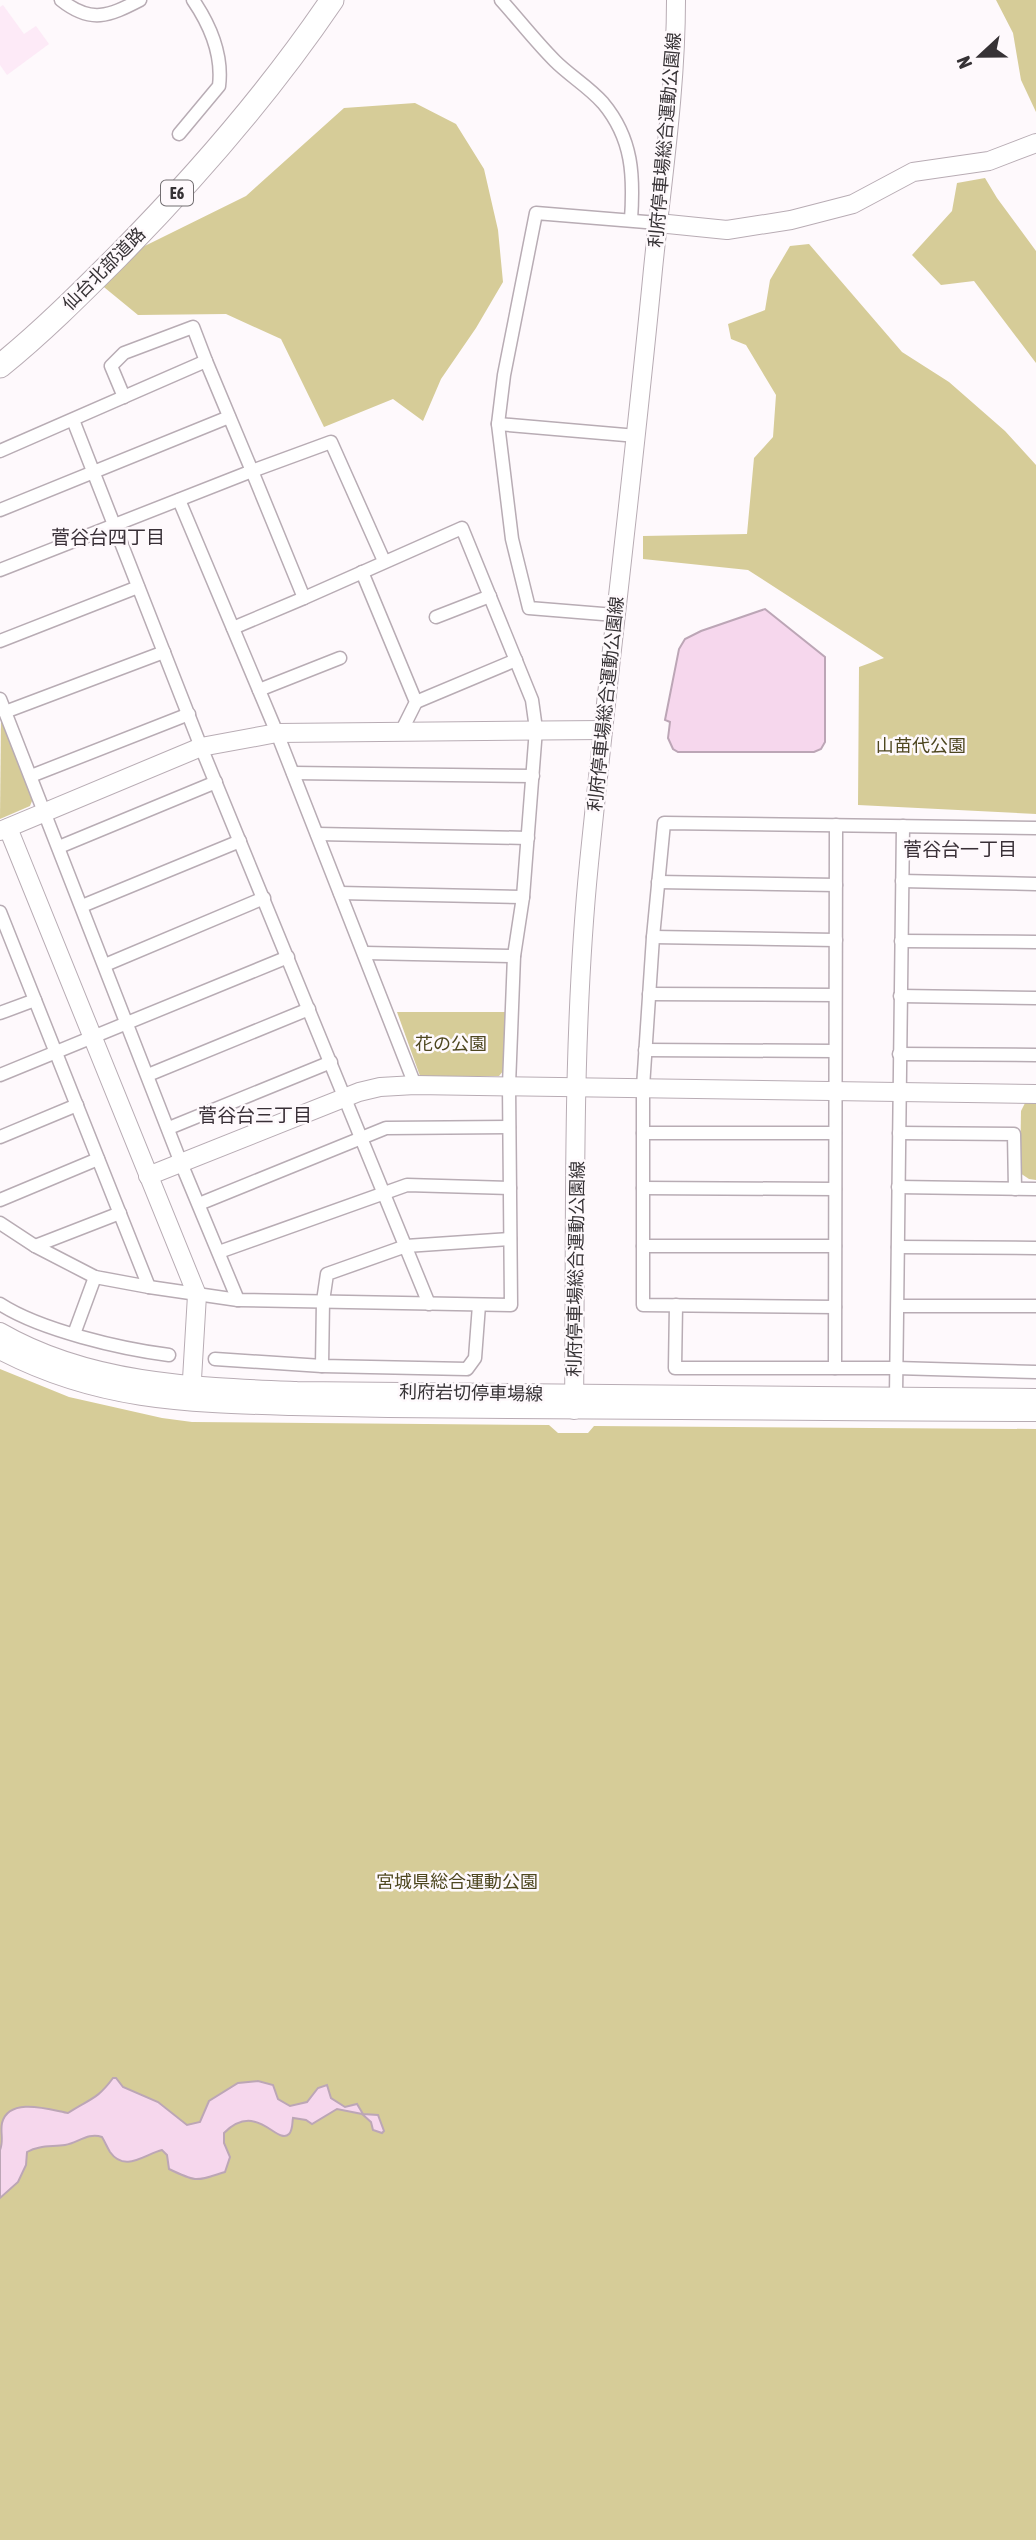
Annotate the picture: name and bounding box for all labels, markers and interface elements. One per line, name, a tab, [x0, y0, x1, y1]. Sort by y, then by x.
north arrow	[945, 21, 1015, 91]
street label: 利府停車場総合運動公園線	[645, 31, 684, 248]
text: N	[952, 53, 977, 72]
road number: E6	[161, 181, 193, 206]
street label: 仙台北部道路	[58, 223, 149, 314]
district label: 菅谷台四丁目	[51, 526, 165, 548]
street label: 利府停車場総合運動公園線	[584, 595, 627, 812]
park label: 山苗代公園	[876, 735, 966, 756]
district label: 菅谷台一丁目	[903, 838, 1017, 860]
park label: 花の公園	[415, 1033, 487, 1054]
district label: 菅谷台三丁目	[198, 1104, 312, 1126]
street label: 利府停車場総合運動公園線	[563, 1161, 588, 1377]
street label: 利府岩切停車場線	[399, 1381, 543, 1404]
park label: 宮城県総合運動公園	[376, 1871, 538, 1892]

